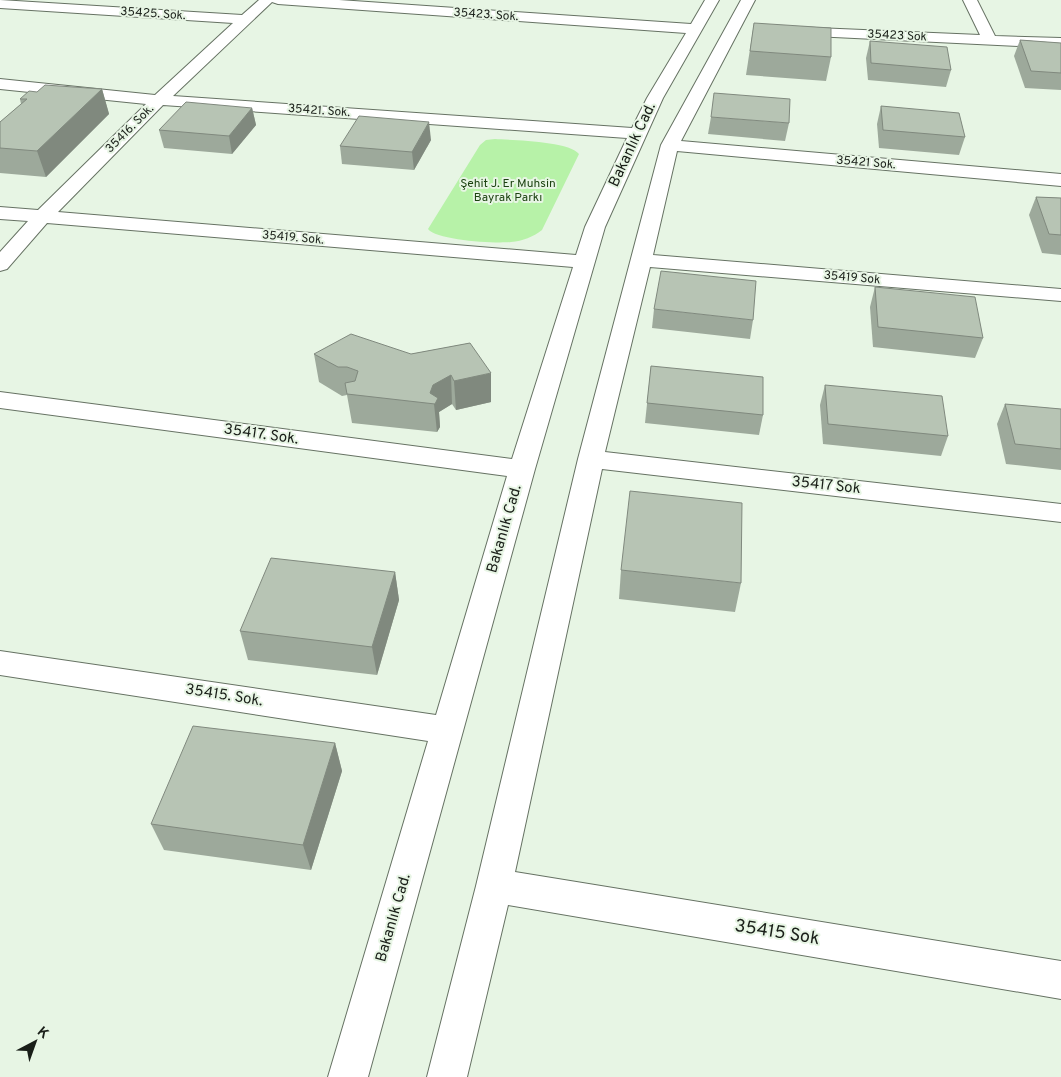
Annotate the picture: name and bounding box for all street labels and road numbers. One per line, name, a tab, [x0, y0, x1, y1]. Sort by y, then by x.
street label: 35425. Sok.	[120, 4, 187, 24]
street label: 35423. Sok.	[453, 5, 519, 25]
street label: 35423 Sok	[867, 26, 927, 46]
street label: Bakanlık Cad.	[605, 100, 661, 190]
street label: 35416. Sok.	[102, 101, 158, 157]
street label: 35421. Sok.	[287, 101, 351, 121]
street label: 35421 Sok.	[836, 152, 897, 174]
street label: 35419. Sok.	[261, 227, 325, 249]
street label: 35419 Sok	[823, 268, 881, 288]
street label: 35417. Sok.	[222, 420, 300, 450]
street label: 35417 Sok	[791, 473, 861, 499]
street label: Bakanlık Cad.	[483, 483, 527, 575]
street label: 35415. Sok.	[184, 680, 264, 712]
street label: Bakanlık Cad.	[372, 872, 416, 964]
street label: 35415 Sok	[733, 915, 821, 951]

